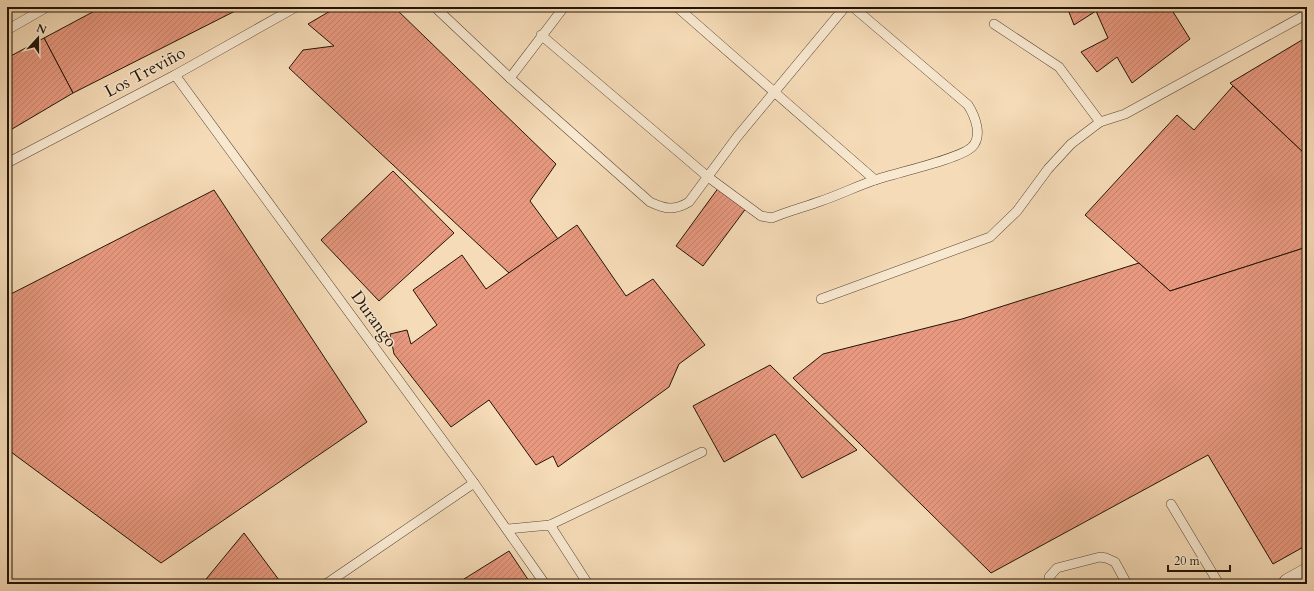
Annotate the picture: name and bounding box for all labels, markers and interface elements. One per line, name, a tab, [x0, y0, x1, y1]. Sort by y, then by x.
north arrow	[18, 18, 58, 58]
text: N	[34, 20, 49, 38]
street label: Los Treviño	[101, 41, 189, 103]
street label: Durango	[346, 286, 402, 352]
scale bar	[1168, 547, 1230, 573]
text: 20 m	[1174, 553, 1201, 569]

